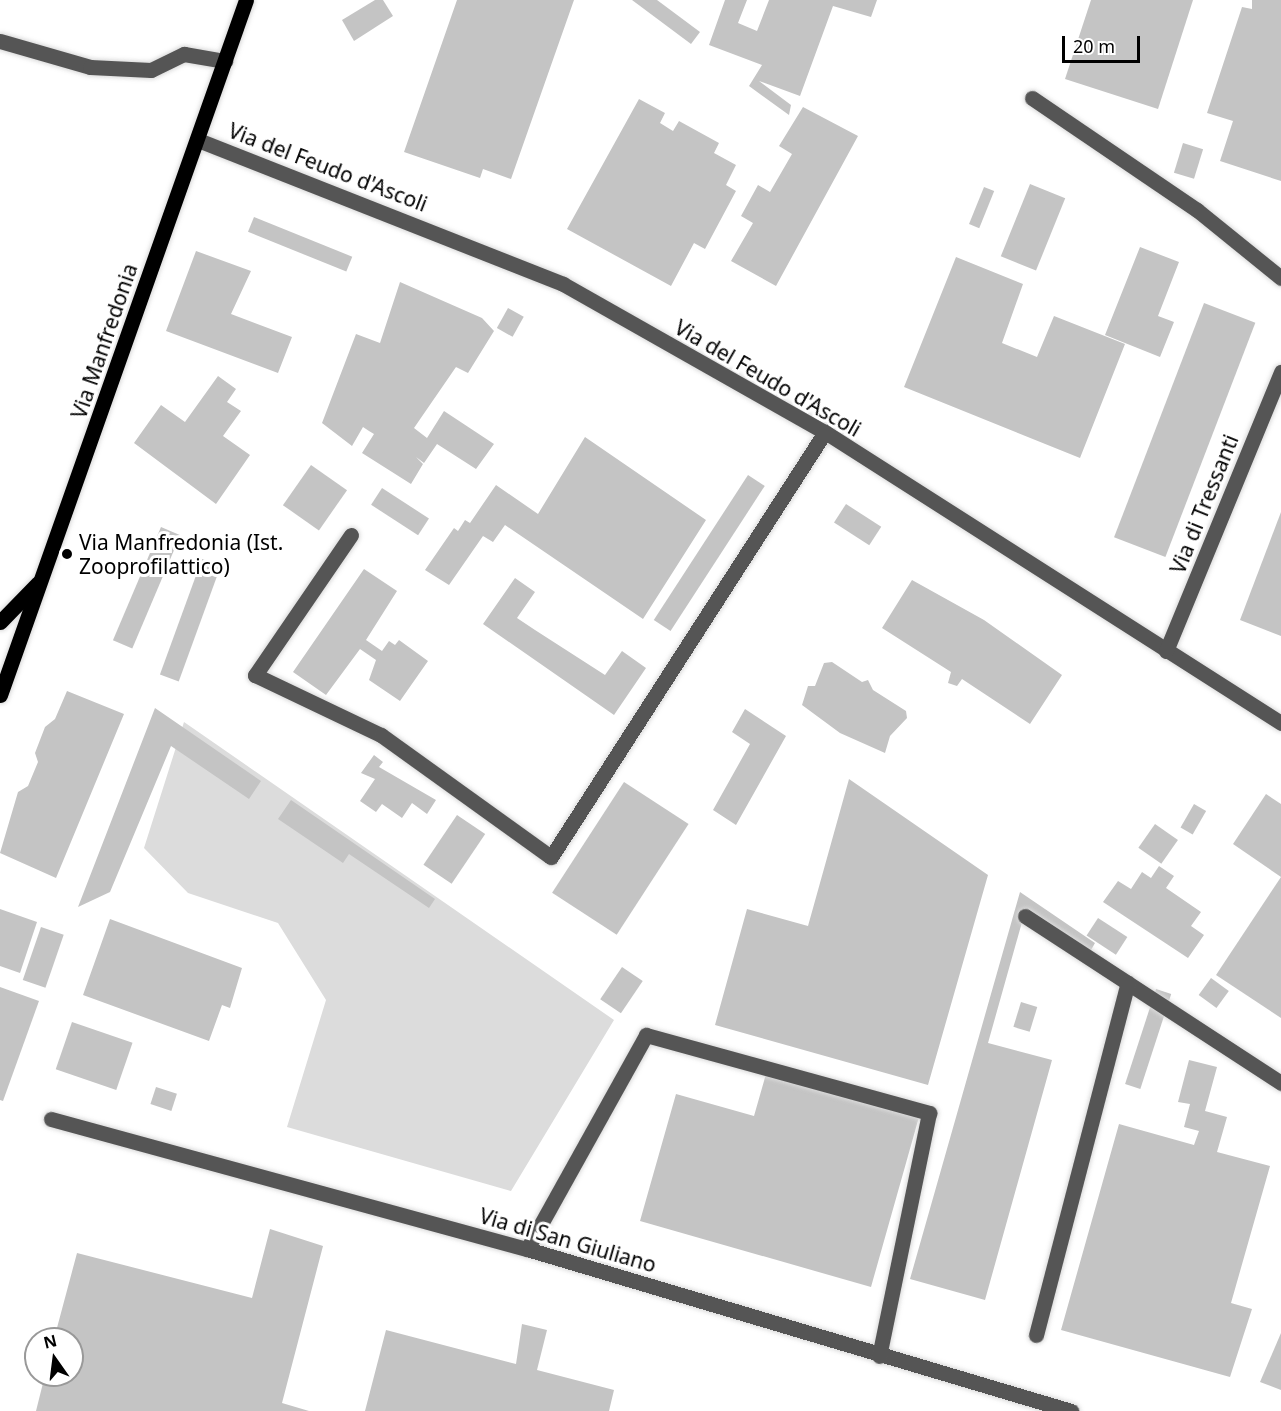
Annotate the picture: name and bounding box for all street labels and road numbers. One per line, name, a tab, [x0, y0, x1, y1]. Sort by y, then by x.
street label: Via del Feudo d'Ascoli	[225, 117, 431, 217]
street label: Via Manfredonia	[66, 260, 142, 422]
street label: Via del Feudo d'Ascoli	[670, 314, 866, 442]
street label: Via di Tressanti	[1165, 431, 1243, 577]
street label: Via di San Giuliano	[477, 1203, 659, 1277]

